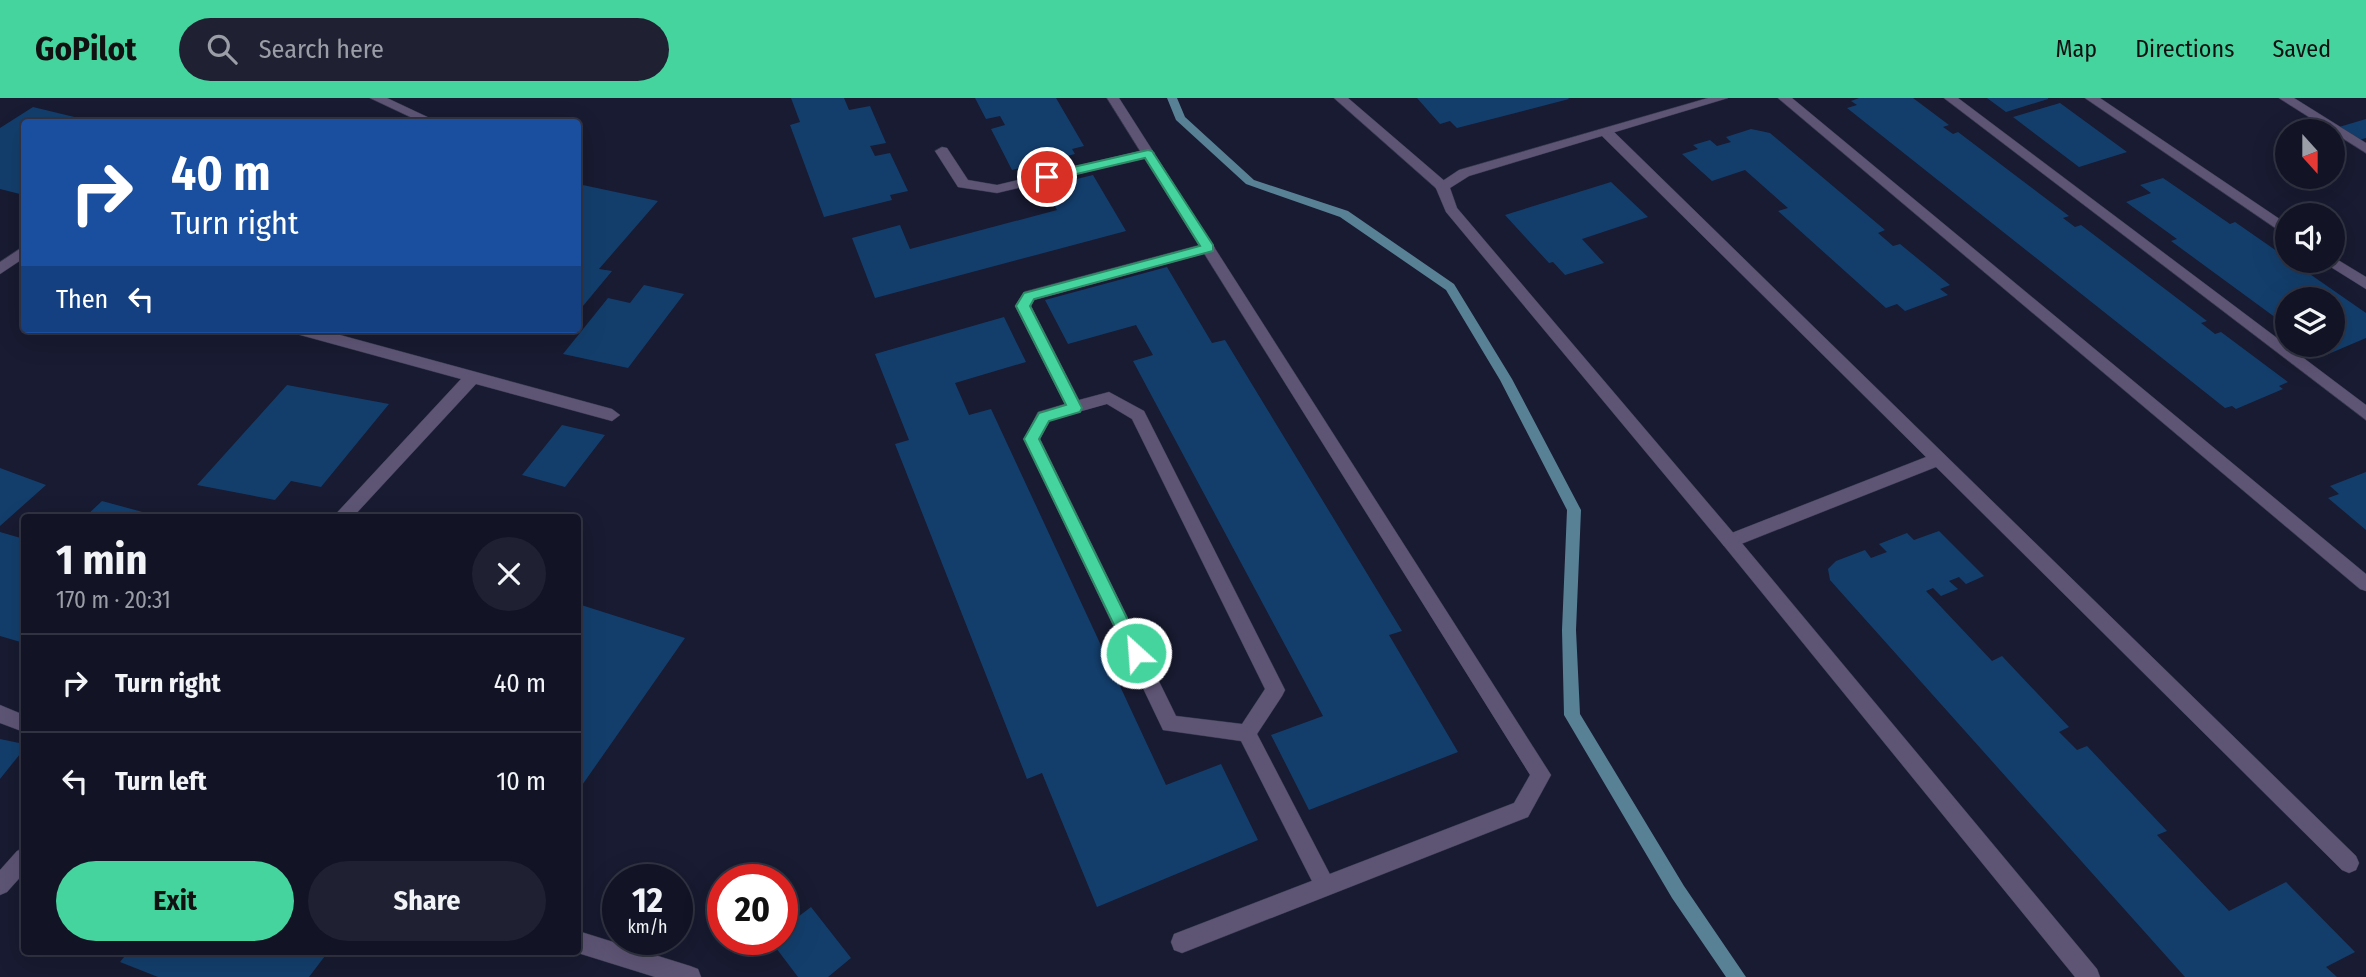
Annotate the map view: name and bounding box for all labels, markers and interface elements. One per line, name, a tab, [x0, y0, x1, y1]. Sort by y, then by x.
search box	[179, 18, 669, 81]
text: GoPilot	[35, 29, 137, 69]
icon: search	[203, 30, 241, 68]
text: Search here	[259, 34, 384, 65]
text: Map	[2056, 35, 2097, 63]
text: Directions	[2135, 35, 2234, 63]
text: Saved	[2272, 35, 2331, 63]
north arrow	[2275, 119, 2345, 189]
map controls	[2275, 119, 2345, 357]
text: 40 m	[171, 144, 271, 203]
icon: right	[56, 147, 147, 238]
pin	[1017, 147, 1077, 207]
icon: arrive	[1028, 158, 1066, 196]
button: sound	[2275, 203, 2345, 273]
text: Turn right	[171, 204, 298, 242]
icon: left	[122, 280, 160, 318]
text: Then	[56, 284, 108, 315]
button: layers	[2275, 287, 2345, 357]
text: 1 min	[56, 535, 147, 585]
button: close	[472, 537, 546, 611]
text: 170 m · 20:31	[56, 586, 171, 614]
position arrow	[1099, 616, 1173, 690]
icon: right	[56, 664, 94, 702]
text: Turn right	[115, 668, 221, 699]
text: 40 m	[494, 668, 546, 699]
icon: left	[56, 762, 94, 800]
text: Turn left	[115, 766, 207, 797]
text: 10 m	[496, 766, 546, 797]
button: Exit	[56, 861, 294, 941]
button: Share	[308, 861, 546, 941]
speed limit sign: 20	[707, 864, 798, 955]
text: 12	[632, 879, 663, 921]
text: km/h	[627, 916, 668, 938]

